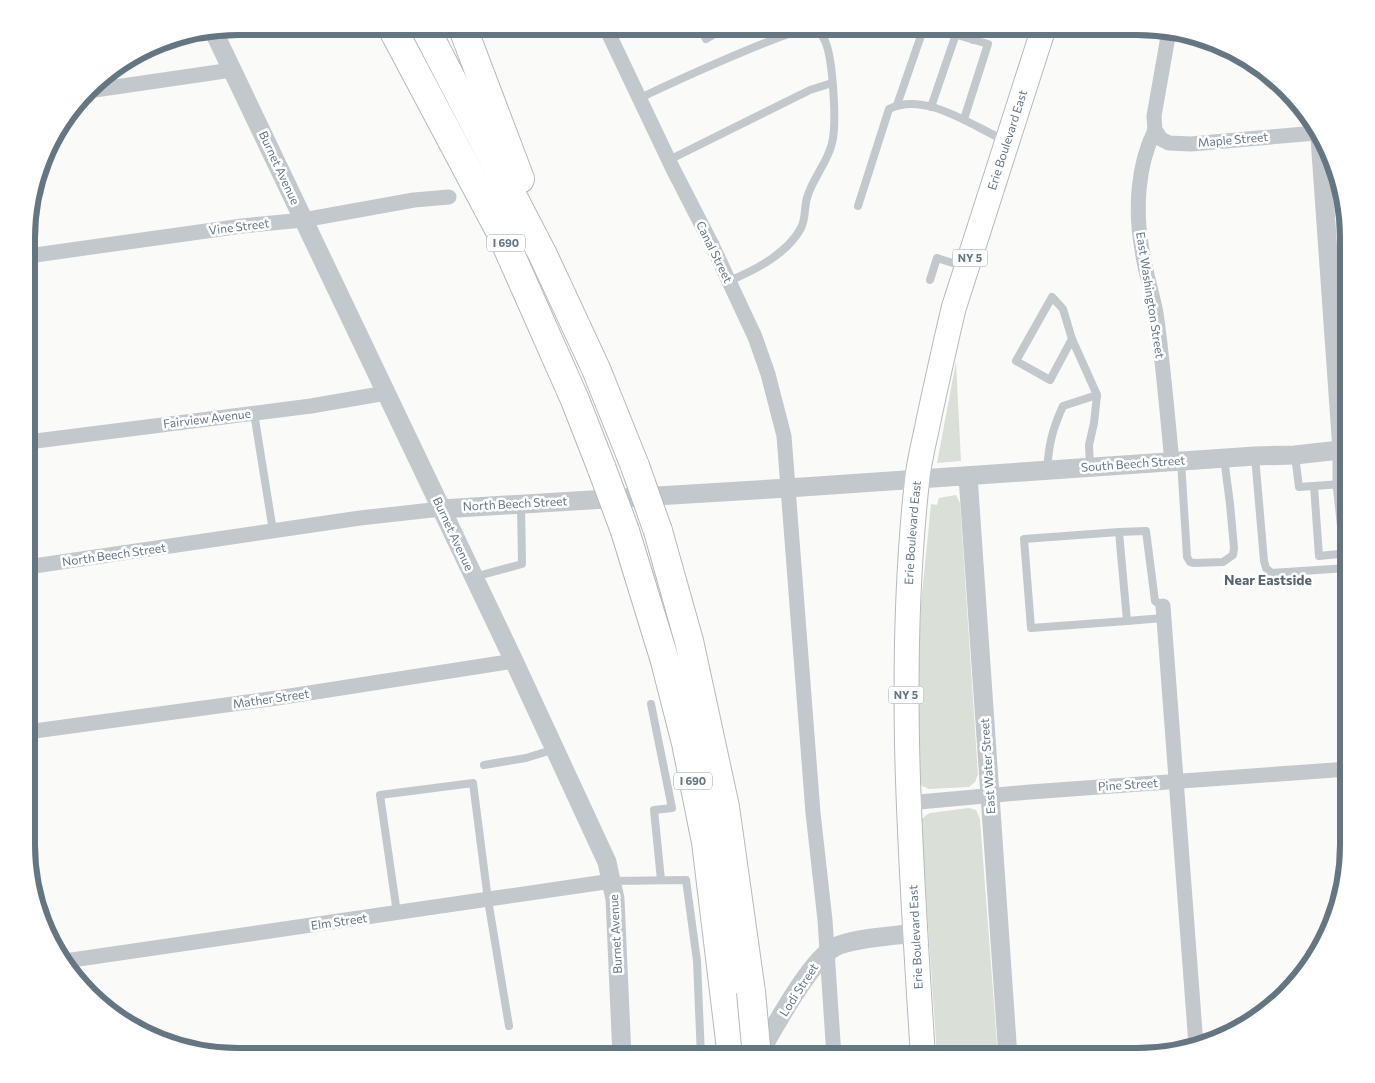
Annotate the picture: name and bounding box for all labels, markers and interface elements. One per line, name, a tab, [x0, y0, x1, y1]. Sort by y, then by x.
street label: Erie Boulevard East	[984, 88, 1029, 192]
street label: Burnet Avenue	[257, 129, 303, 207]
street label: Maple Street	[1197, 129, 1269, 149]
street label: Vine Street	[208, 215, 270, 237]
street label: Canal Street	[694, 218, 736, 285]
street label: East Washington Street	[1134, 231, 1168, 359]
road number: I 690	[487, 234, 525, 252]
road number: NY 5	[952, 250, 988, 266]
street label: Fairview Avenue	[162, 406, 251, 430]
street label: South Beech Street	[1080, 452, 1186, 474]
street label: Erie Boulevard East	[901, 480, 923, 585]
street label: North Beech Street	[462, 493, 568, 513]
street label: Burnet Avenue	[431, 495, 477, 573]
street label: North Beech Street	[61, 540, 167, 568]
district label: Near Eastside	[1224, 571, 1312, 588]
street label: Mather Street	[232, 686, 310, 710]
road number: NY 5	[888, 686, 924, 704]
street label: East Water Street	[977, 718, 997, 814]
road number: I 690	[674, 772, 712, 789]
street label: Pine Street	[1097, 775, 1158, 793]
street label: Erie Boulevard East	[905, 885, 925, 990]
street label: Burnet Avenue	[606, 894, 624, 974]
street label: Elm Street	[310, 910, 368, 932]
street label: Lodi Street	[776, 960, 820, 1019]

